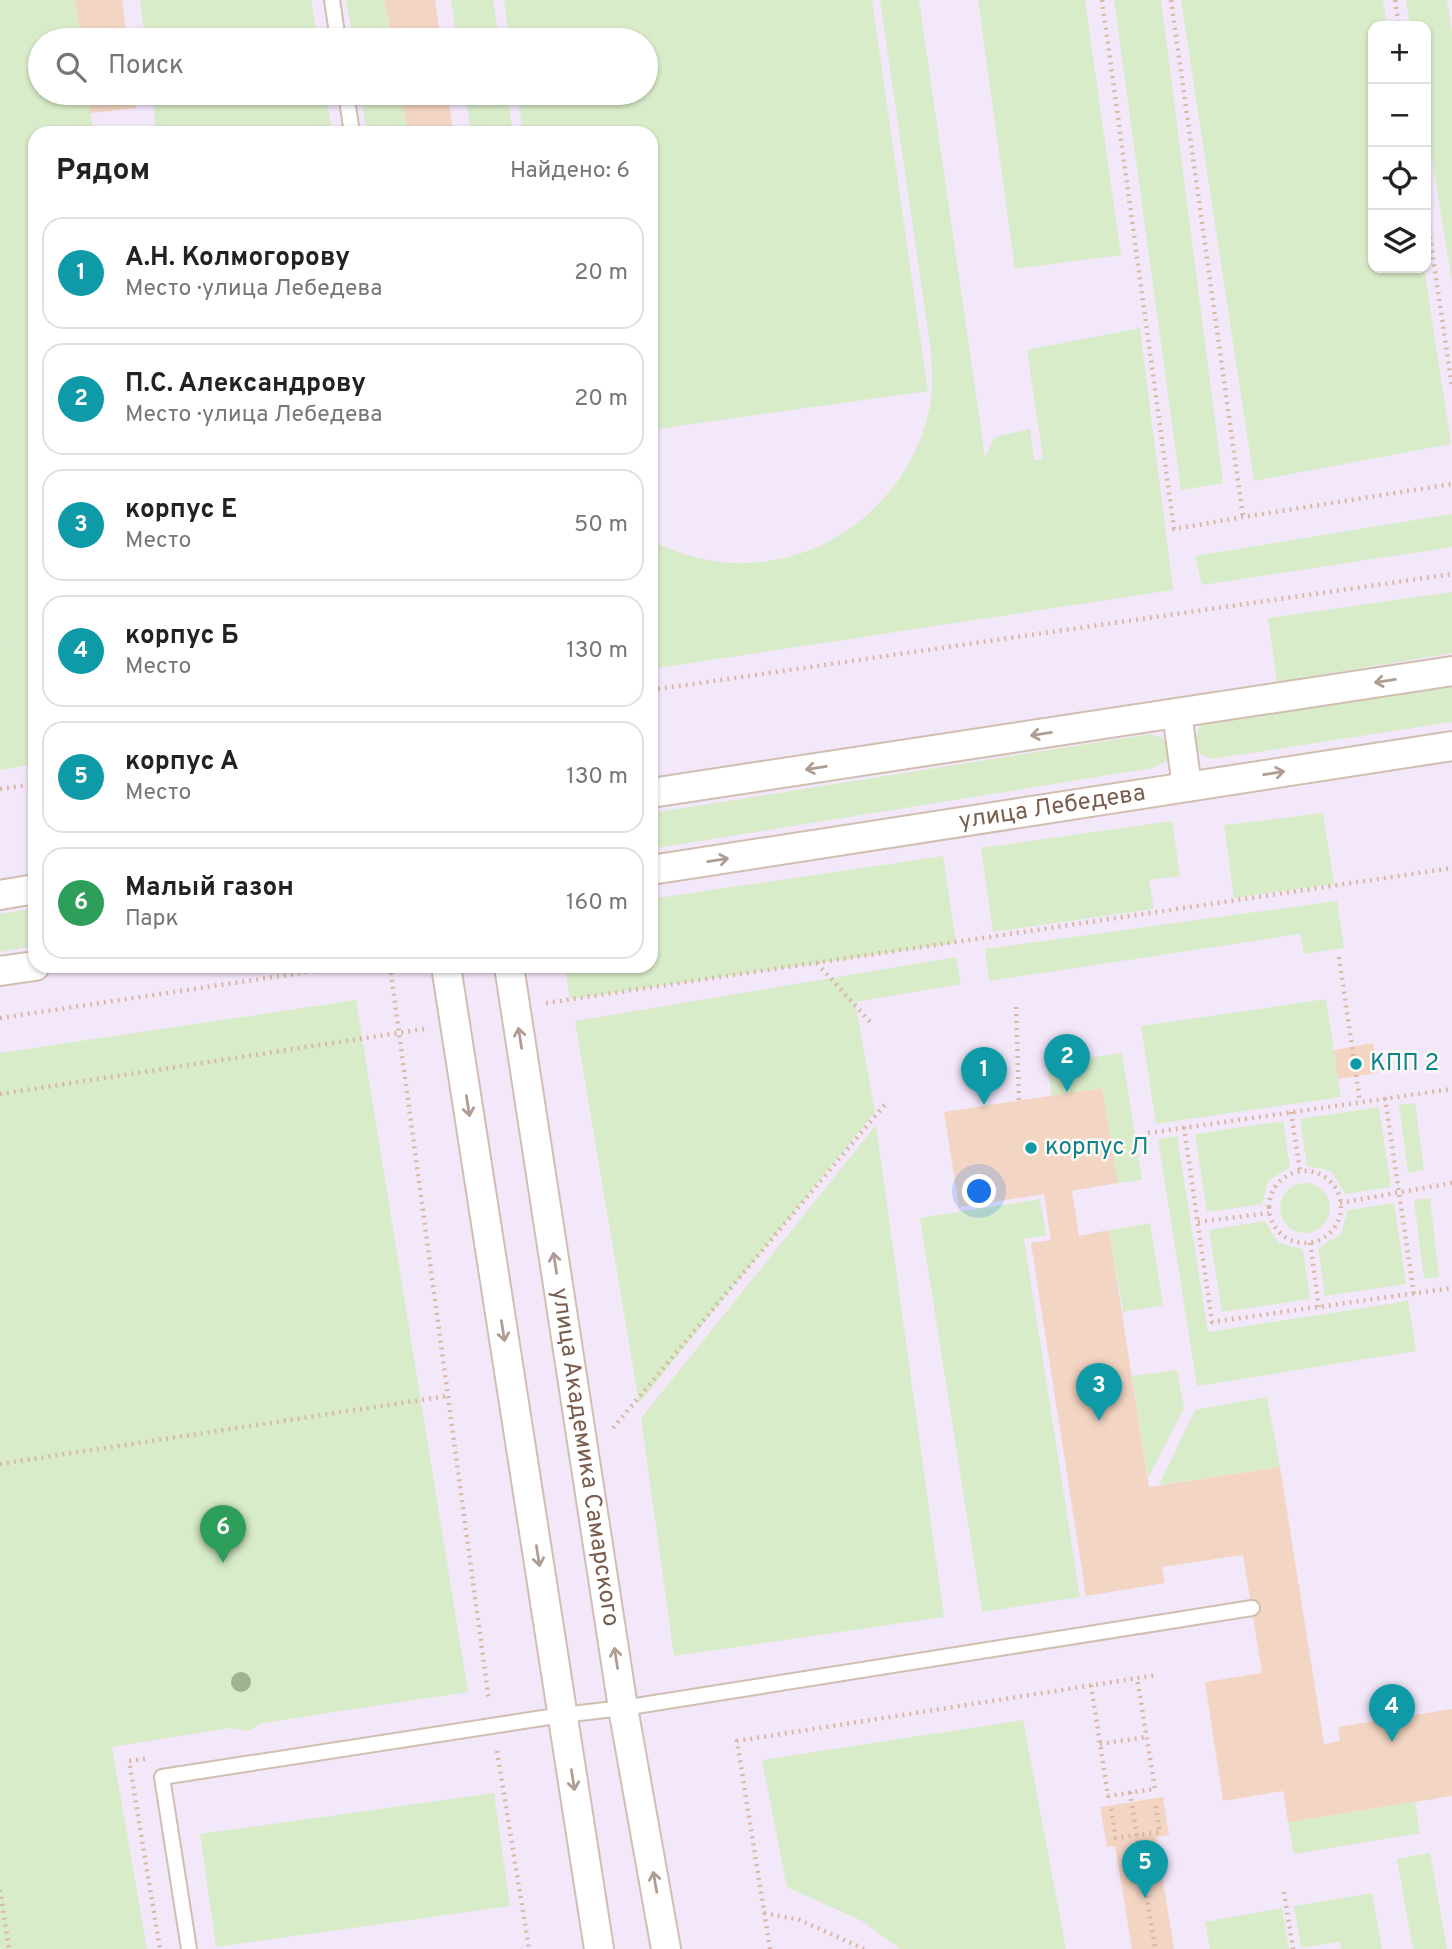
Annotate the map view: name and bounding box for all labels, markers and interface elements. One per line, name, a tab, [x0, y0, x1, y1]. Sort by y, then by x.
map controls	[1368, 21, 1431, 273]
button: +	[1368, 21, 1431, 84]
search box	[28, 28, 658, 105]
icon: search	[52, 48, 90, 86]
text: Поиск	[108, 50, 184, 83]
button: −	[1368, 84, 1431, 147]
button: locate	[1368, 147, 1431, 210]
text: Рядом	[56, 153, 150, 190]
text: Найдено: 6	[510, 157, 630, 186]
button: layers	[1368, 210, 1431, 273]
text: А.Н. Колмогорову	[125, 242, 350, 275]
text: 1	[76, 259, 86, 288]
text: 20 m	[574, 259, 628, 288]
text: Место · улица Лебедева	[125, 275, 382, 304]
text: П.С. Александрову	[125, 368, 366, 401]
text: 2	[74, 385, 88, 414]
text: 20 m	[574, 385, 628, 414]
text: Место · улица Лебедева	[125, 401, 382, 430]
text: корпус Е	[125, 494, 237, 527]
text: 3	[74, 511, 88, 540]
text: 50 m	[574, 511, 628, 540]
text: Место	[125, 527, 191, 556]
text: корпус Б	[125, 620, 239, 653]
text: 4	[74, 637, 88, 666]
text: 130 m	[566, 637, 628, 666]
text: Место	[125, 653, 191, 682]
one-way arrow	[1374, 675, 1396, 688]
one-way arrow	[1030, 728, 1053, 741]
text: корпус А	[125, 746, 239, 779]
one-way arrow	[805, 762, 828, 775]
text: 5	[74, 763, 88, 792]
text: 130 m	[566, 763, 628, 792]
one-way arrow	[1262, 767, 1285, 780]
text: Место	[125, 779, 191, 808]
street label: улица Лебедева	[957, 779, 1148, 837]
one-way arrow	[707, 853, 729, 866]
text: Малый газон	[125, 872, 294, 905]
text: 6	[74, 889, 88, 918]
text: 160 m	[566, 889, 628, 918]
text: Парк	[125, 905, 179, 934]
one-way arrow	[514, 1028, 527, 1050]
pin: 2	[1044, 1034, 1090, 1092]
pin: 1	[961, 1047, 1007, 1105]
place label: КПП 2	[1370, 1049, 1439, 1079]
marker: КПП 2	[1348, 1056, 1364, 1072]
one-way arrow	[462, 1094, 475, 1117]
place label: корпус Л	[1045, 1133, 1149, 1163]
marker: корпус Л	[1023, 1140, 1039, 1156]
your location	[962, 1174, 996, 1208]
one-way arrow	[548, 1252, 561, 1275]
street label: улица Академика Самарского	[544, 1286, 625, 1629]
one-way arrow	[497, 1319, 510, 1342]
pin: 3	[1076, 1363, 1122, 1421]
pin: 6	[200, 1505, 246, 1563]
one-way arrow	[532, 1544, 545, 1567]
one-way arrow	[609, 1647, 622, 1670]
pin: 4	[1369, 1684, 1415, 1742]
one-way arrow	[566, 1769, 579, 1791]
pin: 5	[1122, 1840, 1168, 1898]
one-way arrow	[647, 1871, 661, 1894]

